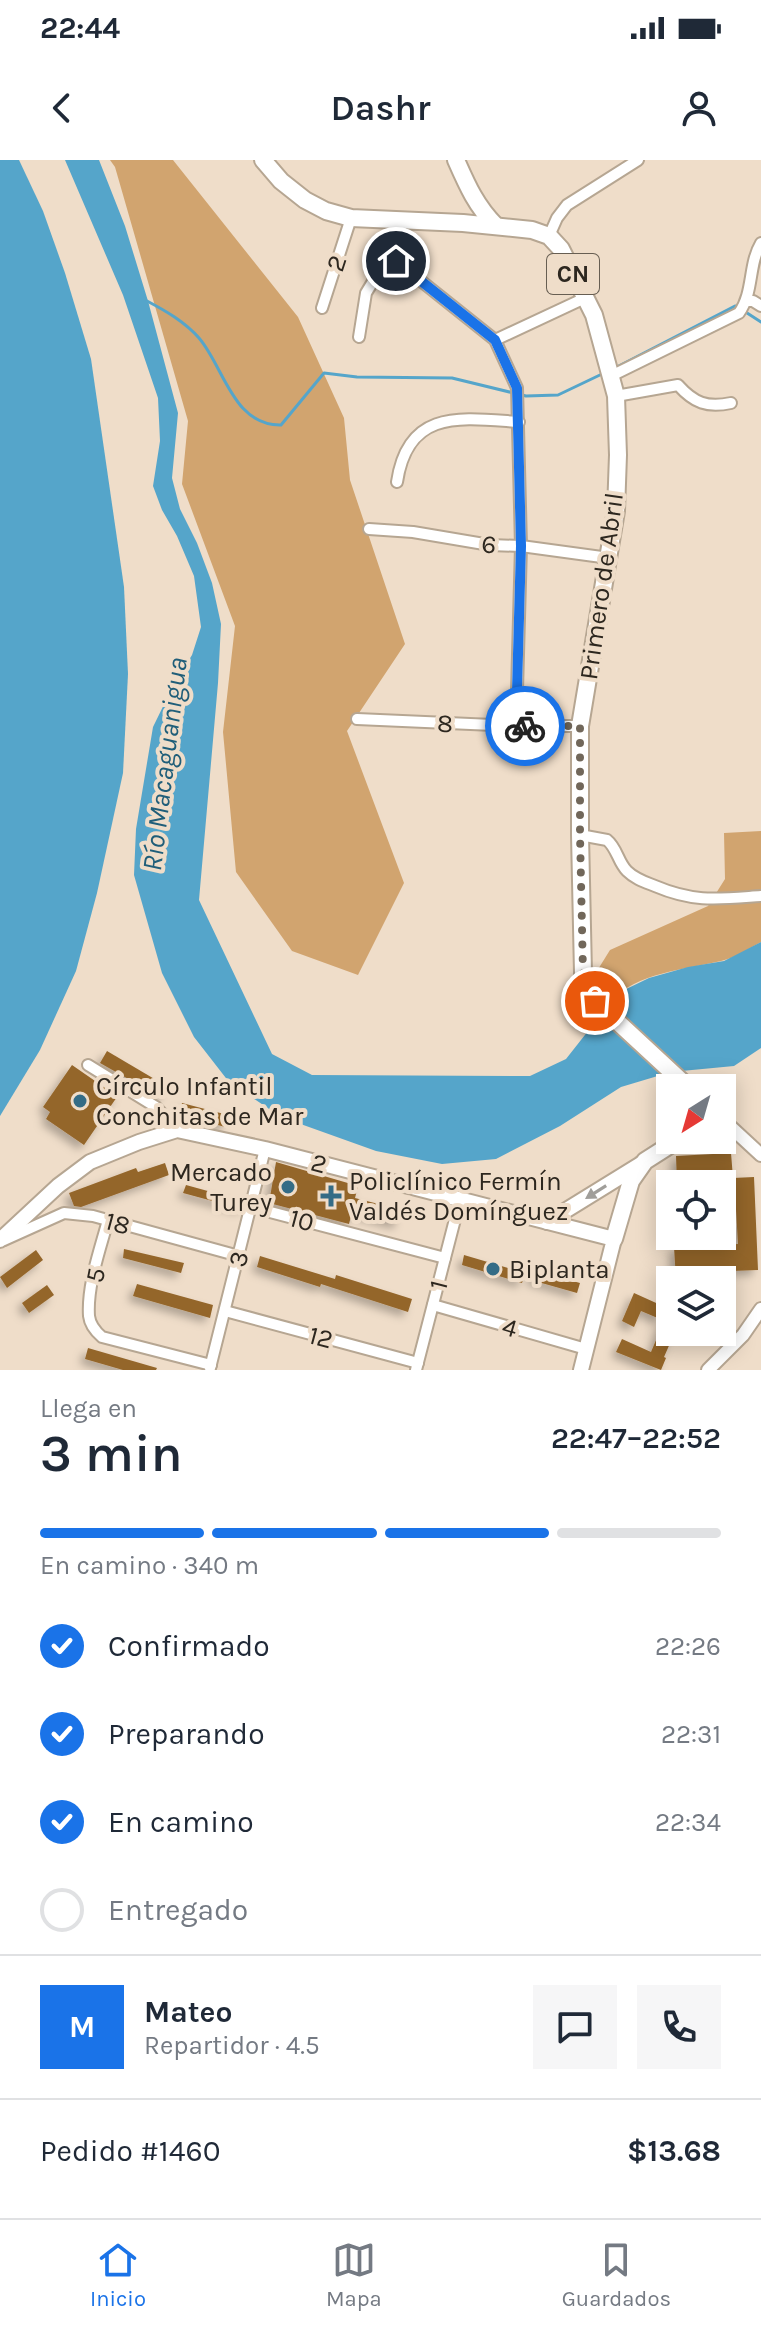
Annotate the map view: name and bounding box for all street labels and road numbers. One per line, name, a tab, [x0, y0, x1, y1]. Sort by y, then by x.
street label: 2	[319, 251, 354, 275]
road number: CN	[547, 254, 599, 294]
street label: Primero de Abril	[573, 490, 630, 682]
street label: 6	[480, 528, 498, 561]
street label: 8	[436, 708, 454, 739]
street label: 2	[308, 1147, 330, 1180]
street label: 10	[286, 1202, 317, 1239]
street label: 18	[102, 1205, 134, 1242]
street label: 3	[222, 1248, 255, 1270]
street label: 5	[79, 1265, 112, 1285]
street label: 1	[422, 1277, 455, 1293]
street label: 4	[499, 1311, 521, 1344]
street label: 12	[305, 1319, 336, 1356]

